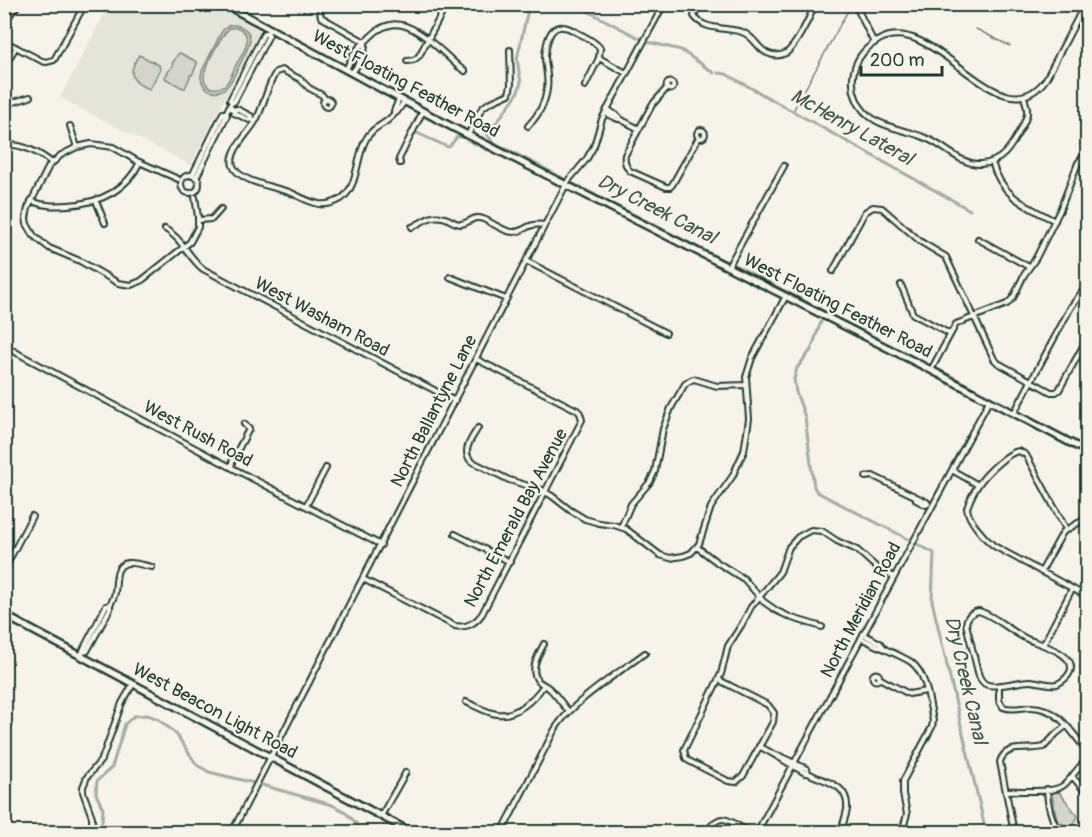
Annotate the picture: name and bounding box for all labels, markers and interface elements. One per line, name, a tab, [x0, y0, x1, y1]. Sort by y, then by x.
street label: West Floating Feather Road	[308, 25, 504, 143]
scale bar	[861, 39, 942, 77]
text: 200 m	[870, 49, 925, 72]
water label: McHenry Lateral	[786, 83, 920, 172]
water label: Dry Creek Canal	[593, 168, 723, 251]
street label: West Floating Feather Road	[740, 248, 936, 364]
street label: West Washam Road	[251, 272, 393, 362]
street label: North Ballantyne Lane	[386, 331, 482, 491]
street label: West Rush Road	[139, 396, 257, 472]
street label: North Emerald Bay Avenue	[459, 424, 573, 611]
street label: North Meridian Road	[816, 538, 906, 682]
water label: Dry Creek Canal	[939, 614, 993, 749]
street label: West Beacon Light Road	[129, 658, 301, 764]

